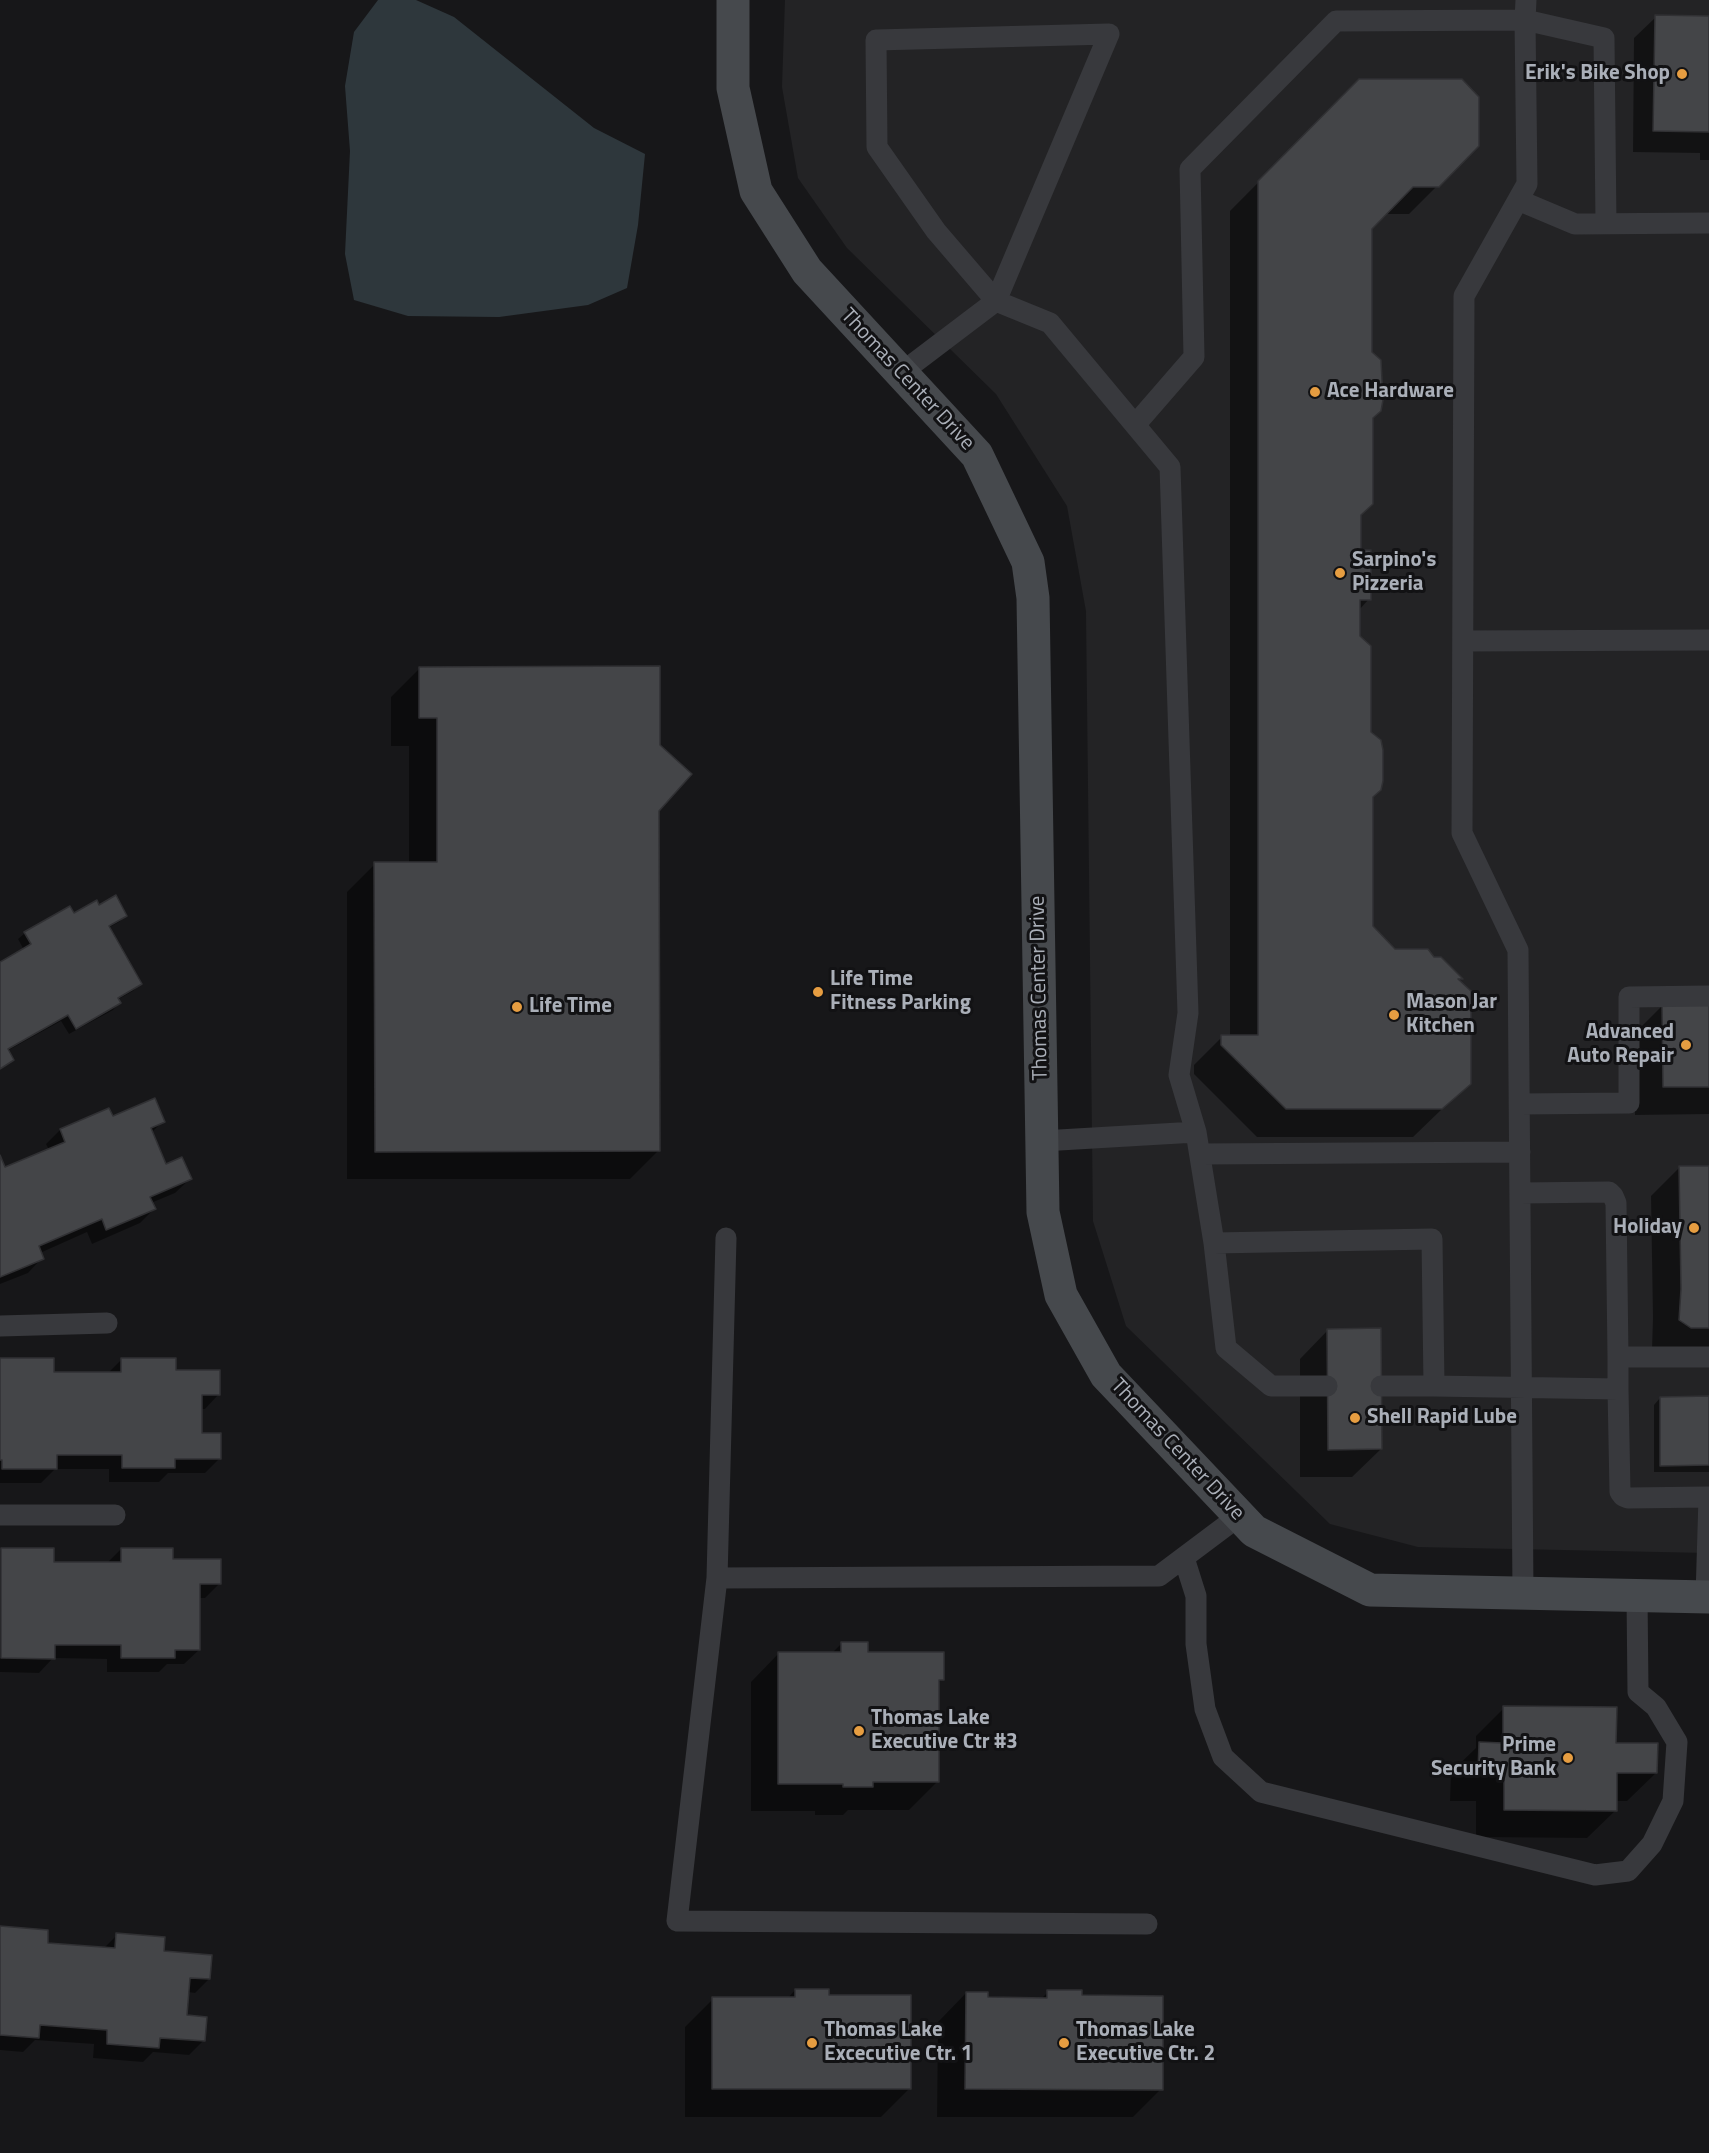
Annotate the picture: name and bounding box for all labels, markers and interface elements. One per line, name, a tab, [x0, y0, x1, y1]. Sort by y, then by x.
place label: Erik's Bike Shop	[1525, 61, 1670, 87]
marker: Erik's Bike Shop	[1675, 67, 1689, 81]
street label: Thomas Center Drive	[835, 304, 979, 456]
place label: Ace Hardware	[1327, 379, 1454, 405]
marker: Ace Hardware	[1308, 385, 1322, 399]
place label: Sarpino's Pizzeria	[1352, 548, 1436, 598]
marker: Sarpino's Pizzeria	[1333, 566, 1347, 580]
street label: Thomas Center Drive	[1026, 895, 1054, 1081]
place label: Life Time Fitness Parking	[830, 967, 971, 1017]
marker: Life Time Fitness Parking	[811, 985, 825, 999]
place label: Mason Jar Kitchen	[1406, 990, 1497, 1040]
place label: Life Time	[529, 994, 612, 1020]
marker: Life Time	[510, 1000, 524, 1014]
marker: Mason Jar Kitchen	[1387, 1008, 1401, 1022]
place label: Advanced Auto Repair	[1567, 1020, 1674, 1070]
marker: Advanced Auto Repair	[1679, 1038, 1693, 1052]
place label: Holiday	[1613, 1215, 1682, 1241]
marker: Holiday	[1687, 1221, 1701, 1235]
street label: Thomas Center Drive	[1105, 1374, 1249, 1526]
place label: Shell Rapid Lube	[1367, 1405, 1517, 1431]
marker: Shell Rapid Lube	[1348, 1411, 1362, 1425]
place label: Thomas Lake Executive Ctr #3	[871, 1706, 1018, 1756]
marker: Thomas Lake Executive Ctr #3	[852, 1724, 866, 1738]
place label: Prime Security Bank	[1431, 1733, 1556, 1783]
marker: Prime Security Bank	[1561, 1751, 1575, 1765]
place label: Thomas Lake Excecutive Ctr. 1	[824, 2018, 973, 2068]
place label: Thomas Lake Executive Ctr. 2	[1076, 2018, 1215, 2068]
marker: Thomas Lake Excecutive Ctr. 1	[805, 2036, 819, 2050]
marker: Thomas Lake Executive Ctr. 2	[1057, 2036, 1071, 2050]

